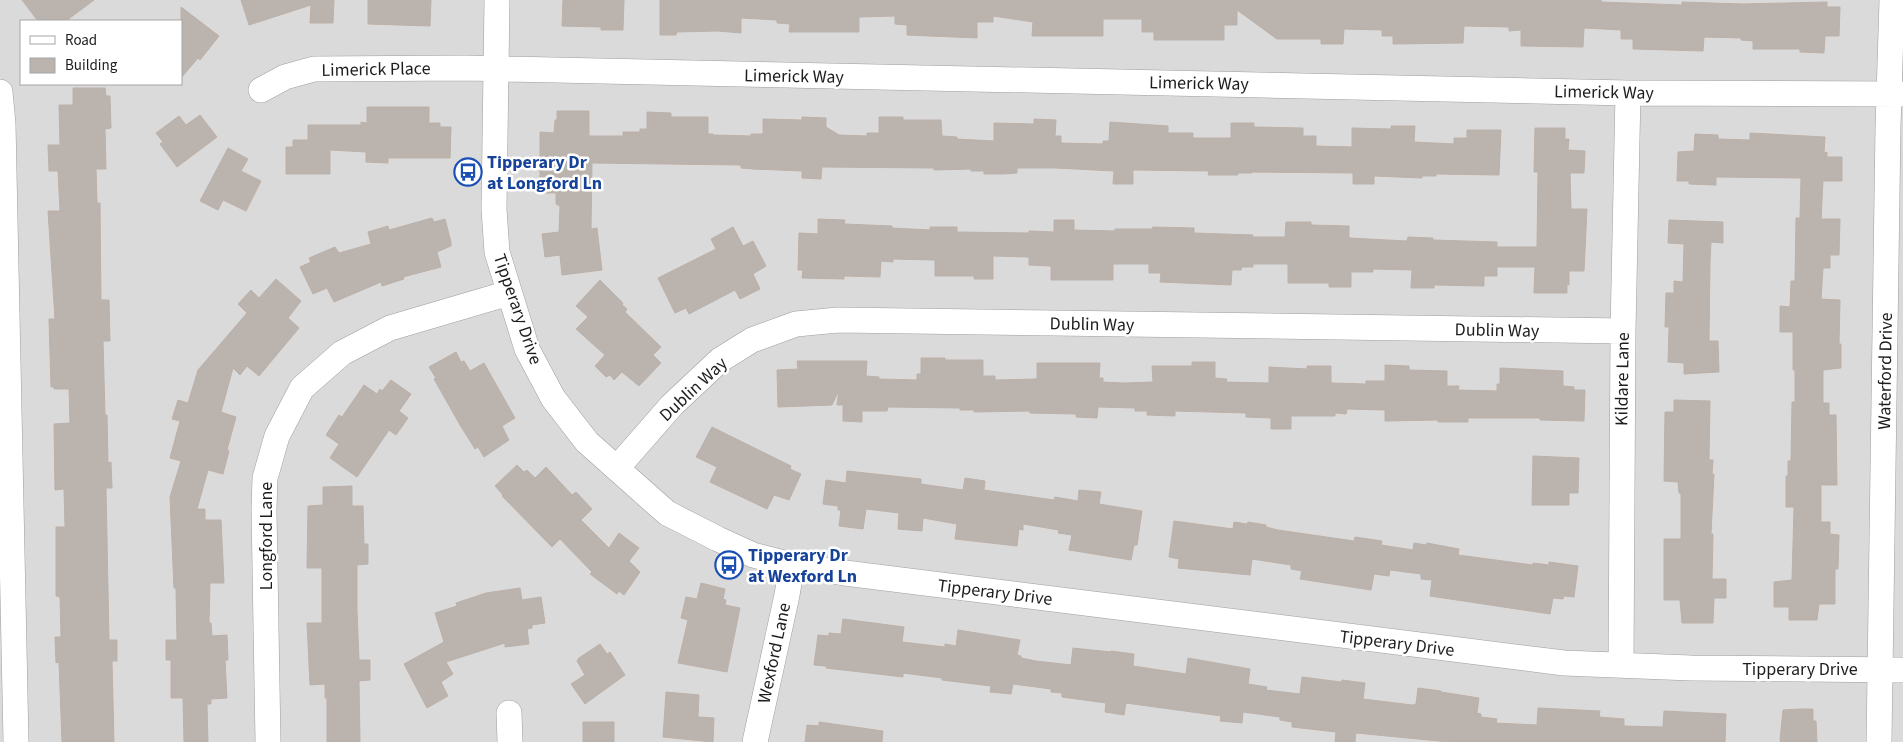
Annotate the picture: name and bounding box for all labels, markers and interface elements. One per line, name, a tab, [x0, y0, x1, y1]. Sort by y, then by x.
legend	[20, 20, 182, 85]
text: Road	[65, 30, 97, 51]
text: Building	[65, 55, 118, 76]
street label: Limerick Place	[321, 56, 431, 83]
street label: Limerick Way	[744, 63, 845, 90]
street label: Limerick Way	[1149, 70, 1250, 97]
street label: Limerick Way	[1554, 79, 1655, 106]
place label: Tipperary Dr at Longford Ln	[487, 150, 602, 196]
bus stop icon: Tipperary Dr at Longford Ln	[453, 157, 483, 187]
street label: Tipperary Drive	[487, 250, 548, 368]
street label: Dublin Way	[1049, 311, 1135, 338]
street label: Waterford Drive	[1872, 312, 1899, 430]
street label: Dublin Way	[1454, 317, 1540, 344]
street label: Kildare Lane	[1609, 332, 1636, 426]
street label: Dublin Way	[654, 351, 733, 427]
street label: Longford Lane	[254, 482, 279, 590]
place label: Tipperary Dr at Wexford Ln	[748, 543, 857, 589]
bus stop icon: Tipperary Dr at Wexford Ln	[714, 550, 744, 580]
street label: Tipperary Drive	[936, 573, 1054, 612]
street label: Wexford Lane	[752, 601, 797, 706]
street label: Tipperary Drive	[1338, 624, 1456, 663]
street label: Tipperary Drive	[1742, 657, 1858, 682]

